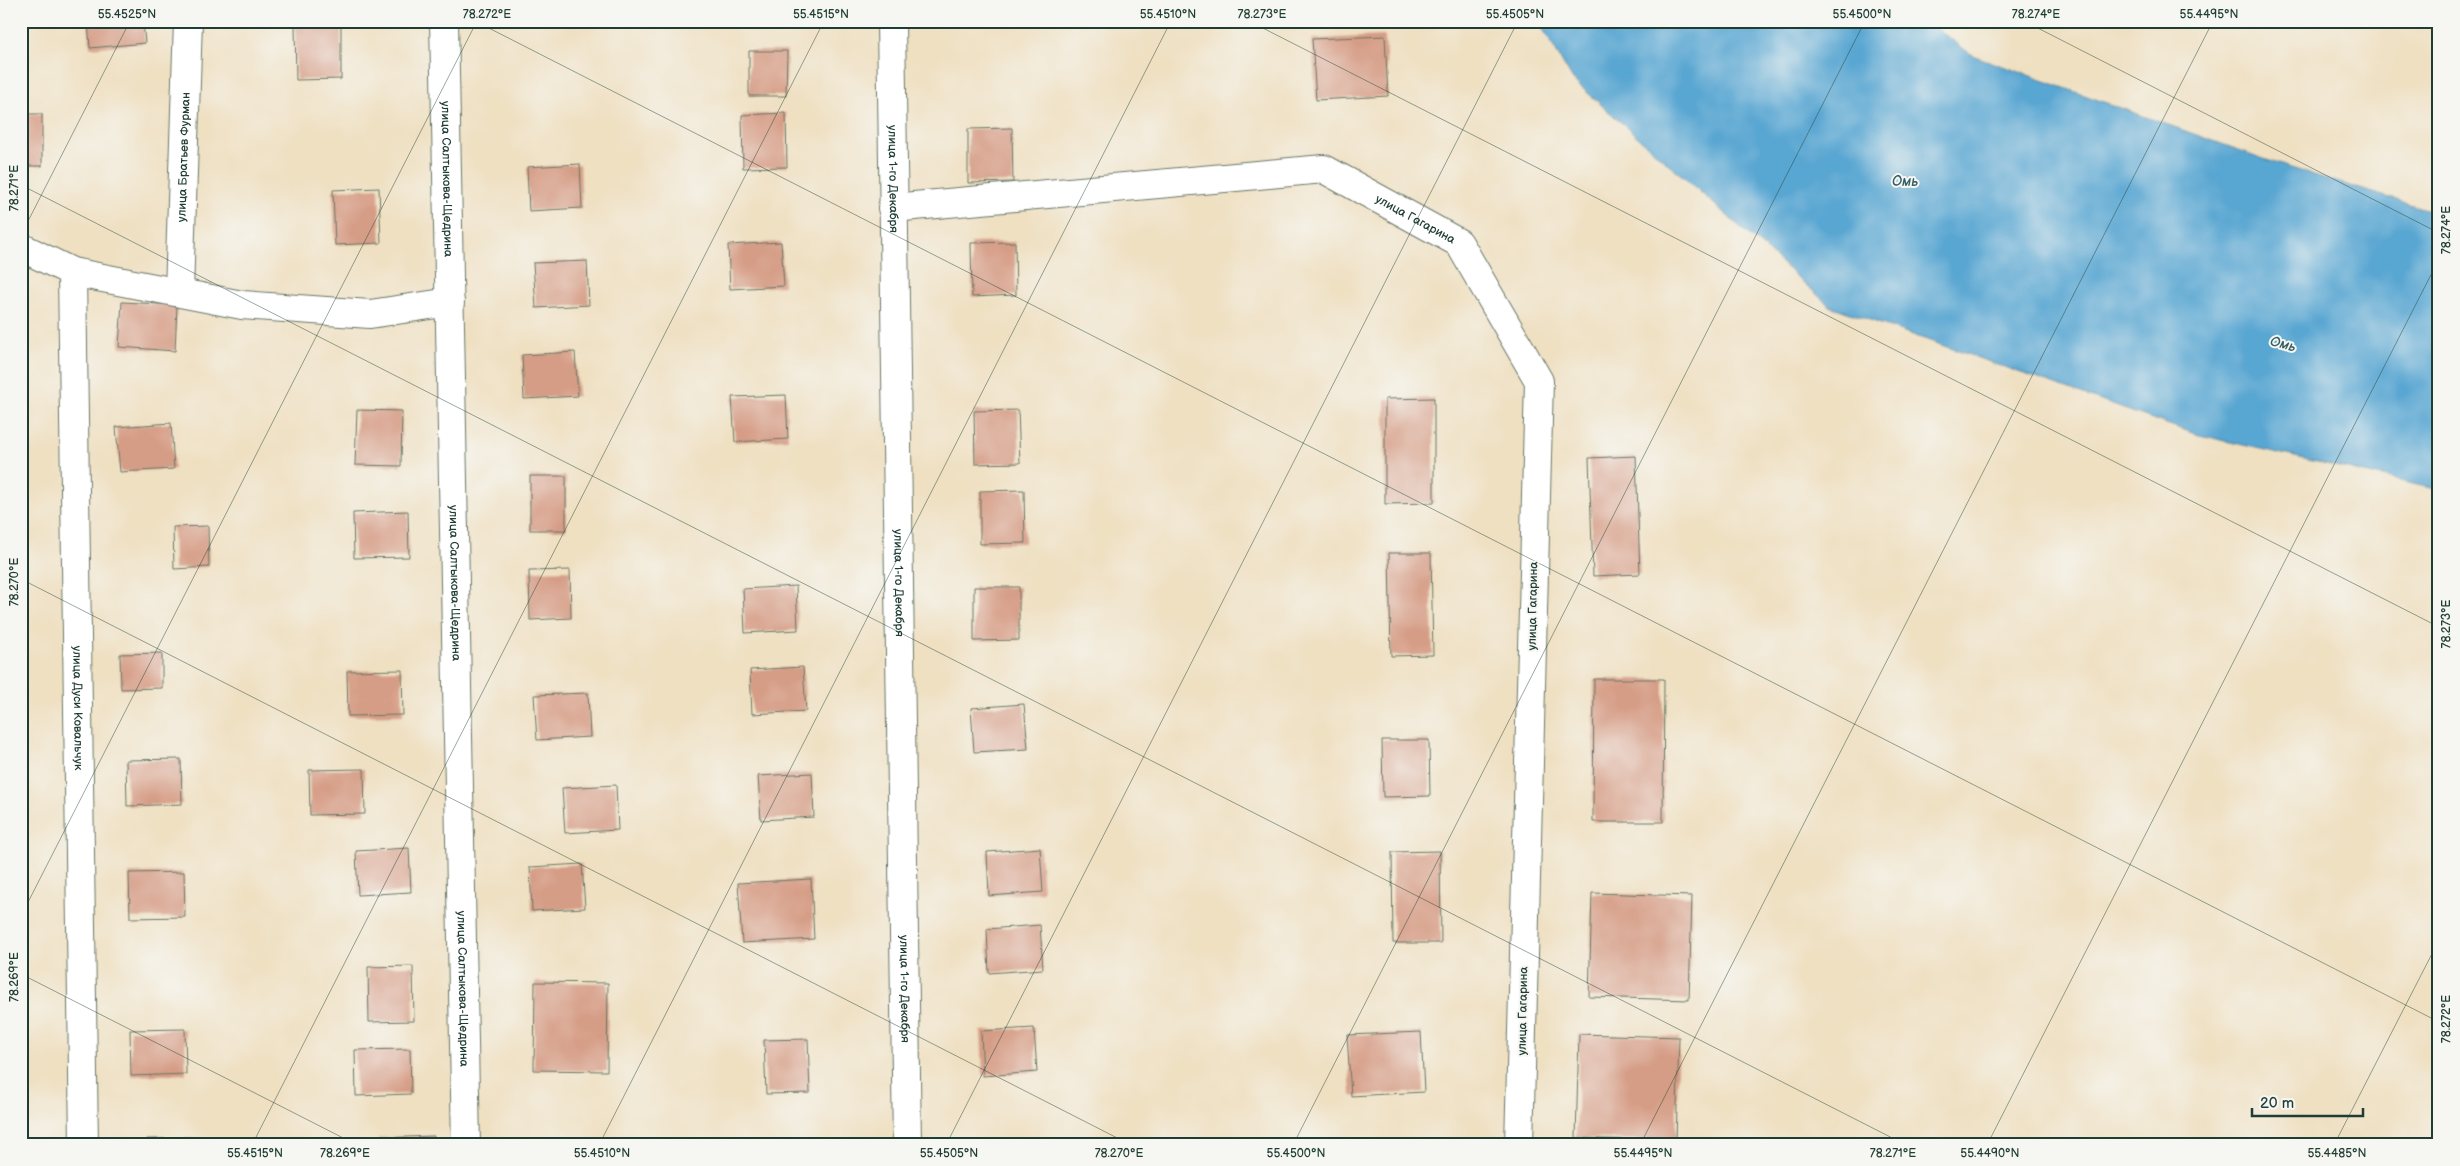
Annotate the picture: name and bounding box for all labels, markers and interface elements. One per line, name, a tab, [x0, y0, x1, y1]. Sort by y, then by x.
text: 55.4525°N	[98, 7, 156, 22]
text: 78.272°E	[463, 7, 511, 22]
text: 55.4515°N	[793, 7, 849, 22]
text: 55.4510°N	[1140, 7, 1196, 22]
text: 78.273°E	[1238, 7, 1286, 22]
text: 55.4505°N	[1486, 7, 1544, 22]
text: 55.4500°N	[1833, 7, 1891, 22]
text: 78.274°E	[2012, 7, 2060, 22]
text: 55.4495°N	[2180, 7, 2238, 22]
street label: улица Братьев Фурман	[174, 92, 193, 222]
street label: улица Салтыкова-Щедрина	[438, 101, 456, 257]
street label: улица 1-го Декабря	[885, 125, 902, 233]
text: 78.271°E	[7, 165, 22, 211]
water label: Омь	[1892, 173, 1918, 190]
street label: улица Гагарина	[1373, 191, 1458, 247]
text: 78.274°E	[2439, 206, 2454, 254]
water label: Омь	[2268, 332, 2298, 356]
street label: улица Салтыкова-Щедрина	[446, 505, 464, 661]
street label: улица 1-го Декабря	[891, 529, 907, 637]
text: 78.270°E	[7, 558, 22, 606]
street label: улица Гагарина	[1525, 561, 1541, 651]
text: 78.273°E	[2439, 600, 2454, 648]
street label: улица Дуси Ковальчук	[70, 645, 86, 771]
street label: улица Салтыкова-Щедрина	[454, 911, 472, 1067]
street label: улица 1-го Декабря	[897, 935, 913, 1043]
text: 78.269°E	[7, 952, 22, 1002]
street label: улица Гагарина	[1515, 966, 1531, 1056]
text: 78.272°E	[2439, 995, 2454, 1043]
scale bar	[2252, 1086, 2364, 1118]
text: 20 m	[2260, 1094, 2294, 1113]
text: 55.4515°N	[227, 1146, 283, 1161]
text: 78.269°E	[320, 1146, 370, 1161]
text: 55.4510°N	[574, 1146, 630, 1161]
text: 55.4505°N	[920, 1146, 978, 1161]
text: 78.270°E	[1095, 1146, 1143, 1161]
text: 55.4500°N	[1267, 1146, 1325, 1161]
text: 55.4495°N	[1614, 1146, 1672, 1161]
text: 78.271°E	[1870, 1146, 1916, 1161]
text: 55.4490°N	[1960, 1146, 2020, 1161]
text: 55.4485°N	[2307, 1146, 2367, 1161]

